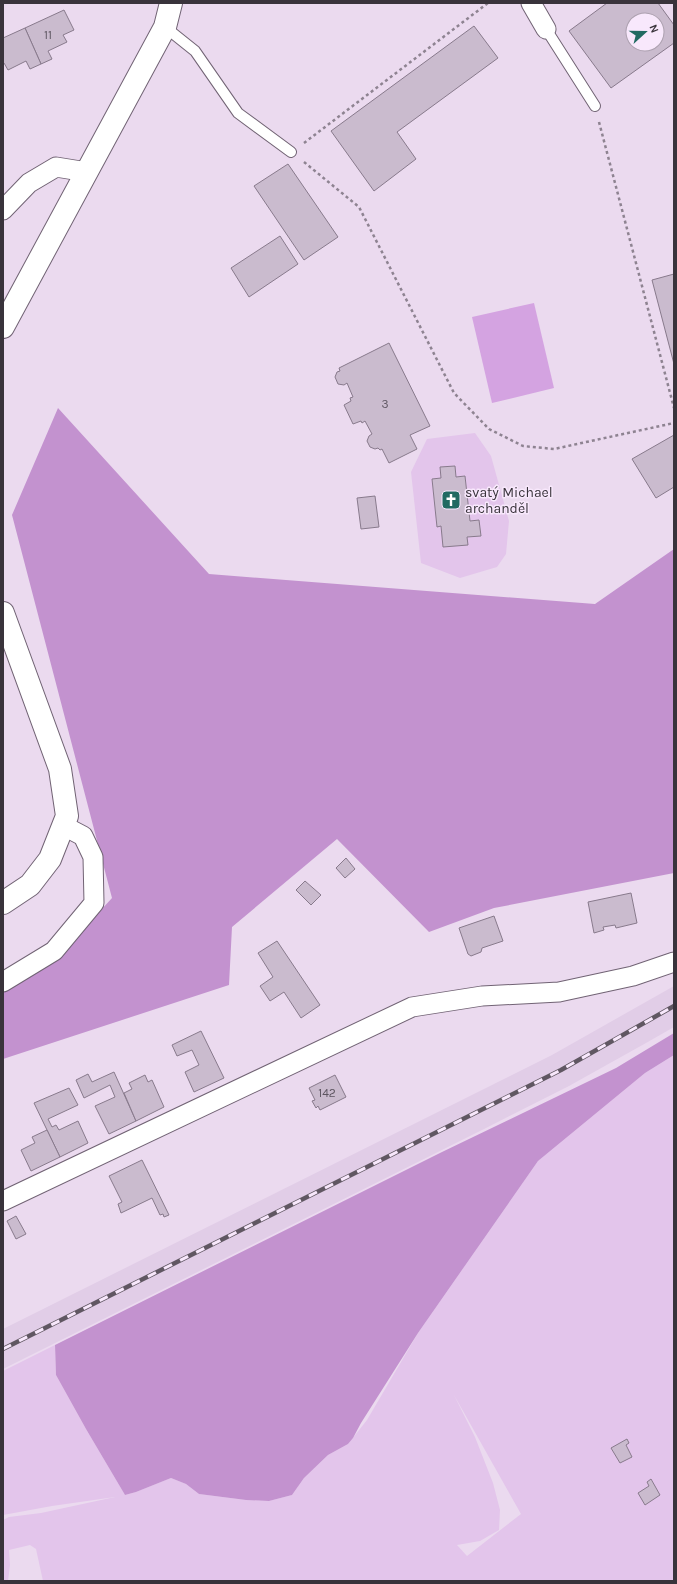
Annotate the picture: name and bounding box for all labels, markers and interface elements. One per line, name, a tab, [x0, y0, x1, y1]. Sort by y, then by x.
north arrow	[625, 12, 665, 52]
text: N	[646, 23, 661, 35]
house number: 11	[44, 28, 52, 42]
house number: 3	[381, 397, 389, 411]
place label: svatý Michael archanděl	[465, 484, 553, 517]
church icon: svatý Michael archanděl	[440, 489, 462, 511]
house number: 142	[318, 1086, 336, 1100]

